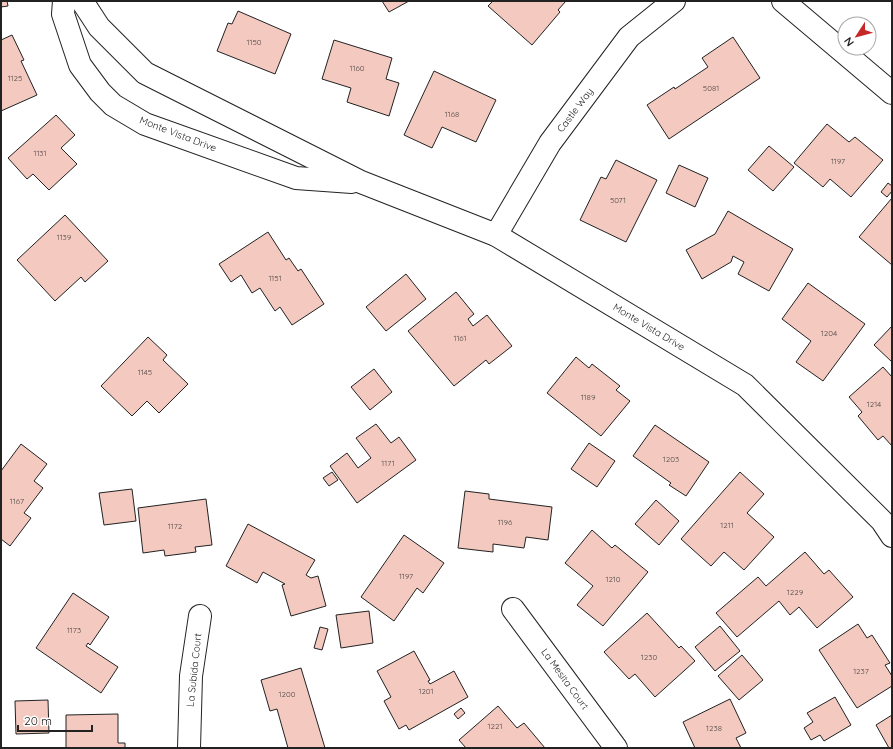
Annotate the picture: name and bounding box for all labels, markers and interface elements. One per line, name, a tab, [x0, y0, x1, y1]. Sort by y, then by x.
north arrow	[837, 16, 877, 56]
text: N	[841, 34, 857, 49]
house number: 1150	[246, 37, 262, 47]
house number: 1160	[350, 63, 365, 73]
house number: 1125	[8, 73, 22, 83]
house number: 5081	[703, 83, 719, 93]
street label: Castle Way	[554, 85, 596, 135]
house number: 1168	[445, 109, 459, 119]
street label: Monte Vista Drive	[138, 113, 219, 155]
house number: 1131	[33, 148, 47, 158]
house number: 1197	[831, 156, 845, 166]
house number: 5071	[610, 195, 626, 205]
house number: 1139	[57, 232, 72, 242]
house number: 1151	[268, 273, 282, 283]
street label: Monte Vista Drive	[611, 300, 688, 354]
house number: 1204	[821, 328, 837, 338]
house number: 1161	[453, 333, 467, 343]
house number: 1145	[138, 367, 152, 377]
house number: 1189	[581, 392, 596, 402]
house number: 1214	[867, 399, 881, 409]
house number: 1203	[663, 454, 679, 464]
house number: 1171	[381, 458, 395, 468]
house number: 1167	[10, 496, 24, 506]
house number: 1196	[498, 517, 513, 527]
house number: 1211	[720, 520, 734, 530]
house number: 1172	[168, 521, 183, 531]
house number: 1197	[399, 571, 413, 581]
house number: 1210	[605, 574, 621, 584]
house number: 1229	[787, 587, 804, 597]
house number: 1173	[67, 625, 81, 635]
street label: La Subida Court	[184, 632, 204, 707]
street label: La Mesita Court	[538, 646, 592, 713]
house number: 1230	[641, 652, 657, 662]
house number: 1237	[853, 666, 869, 676]
house number: 1201	[418, 686, 434, 696]
house number: 1200	[279, 689, 296, 699]
scale bar	[18, 707, 92, 733]
text: 20 m	[24, 713, 52, 728]
house number: 1221	[488, 721, 502, 731]
house number: 1238	[706, 723, 722, 733]

